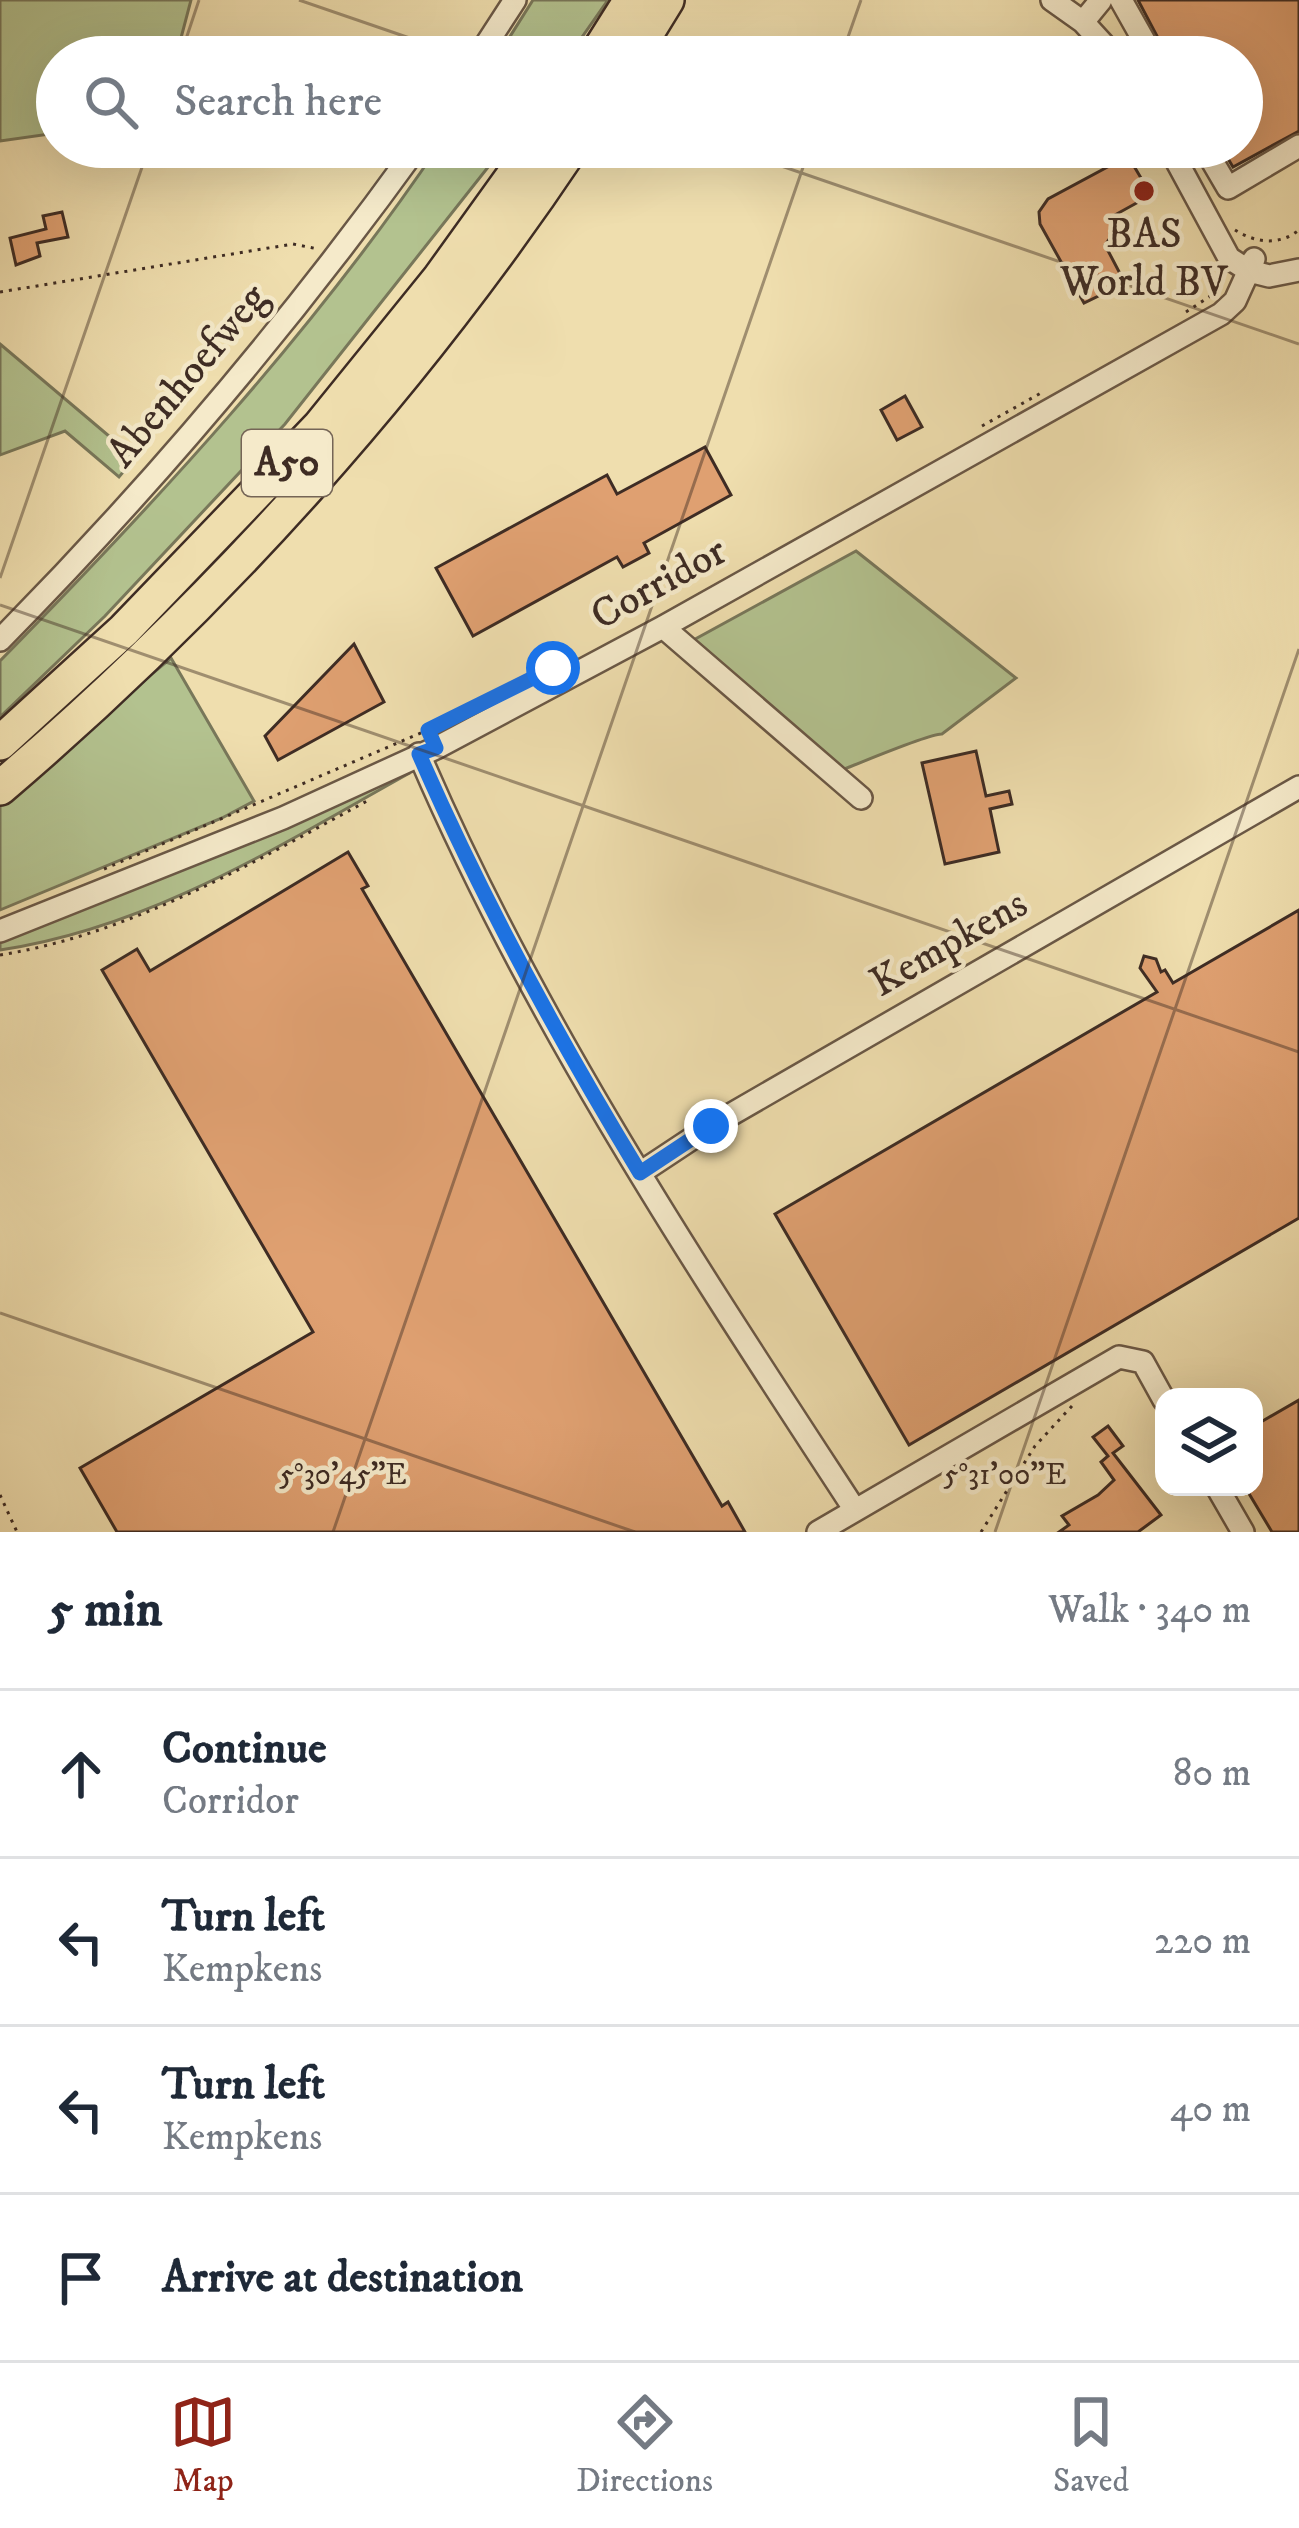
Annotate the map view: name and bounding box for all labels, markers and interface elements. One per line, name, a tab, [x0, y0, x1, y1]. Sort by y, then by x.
search box	[36, 36, 1263, 168]
icon: search	[78, 69, 144, 135]
text: Search here	[174, 74, 382, 130]
marker: BAS World BV	[1131, 178, 1157, 204]
place label: BAS World BV	[1059, 209, 1229, 309]
street label: Abenhoefweg	[96, 273, 280, 478]
road number: A50	[242, 430, 332, 496]
street label: Corridor	[582, 525, 736, 642]
route start	[526, 641, 580, 695]
street label: Kempkens	[861, 878, 1037, 1010]
route end	[684, 1099, 738, 1153]
map controls	[1155, 1388, 1263, 1496]
button: layers	[1155, 1388, 1263, 1496]
text: 5°30'45"E	[279, 1457, 407, 1494]
text: 5°31'00"E	[944, 1457, 1066, 1494]
text: 5 min	[48, 1578, 162, 1642]
text: Walk · 340 m	[1048, 1586, 1251, 1635]
text: Continue	[162, 1721, 327, 1777]
icon: ahead	[48, 1741, 114, 1807]
text: 80 m	[1173, 1749, 1251, 1798]
text: Corridor	[162, 1777, 299, 1826]
text: Turn left	[162, 1889, 325, 1945]
icon: left	[48, 1909, 114, 1975]
text: 220 m	[1154, 1917, 1251, 1966]
text: Kempkens	[162, 1945, 322, 1994]
text: Turn left	[162, 2057, 325, 2113]
icon: left	[48, 2077, 114, 2143]
text: 40 m	[1170, 2085, 1251, 2134]
text: Kempkens	[162, 2113, 322, 2162]
icon: arrive	[48, 2245, 114, 2311]
text: Arrive at destination	[162, 2250, 523, 2306]
tab: Map	[170, 2389, 236, 2502]
tab: Directions	[576, 2389, 713, 2502]
tab: Saved	[1053, 2389, 1129, 2502]

